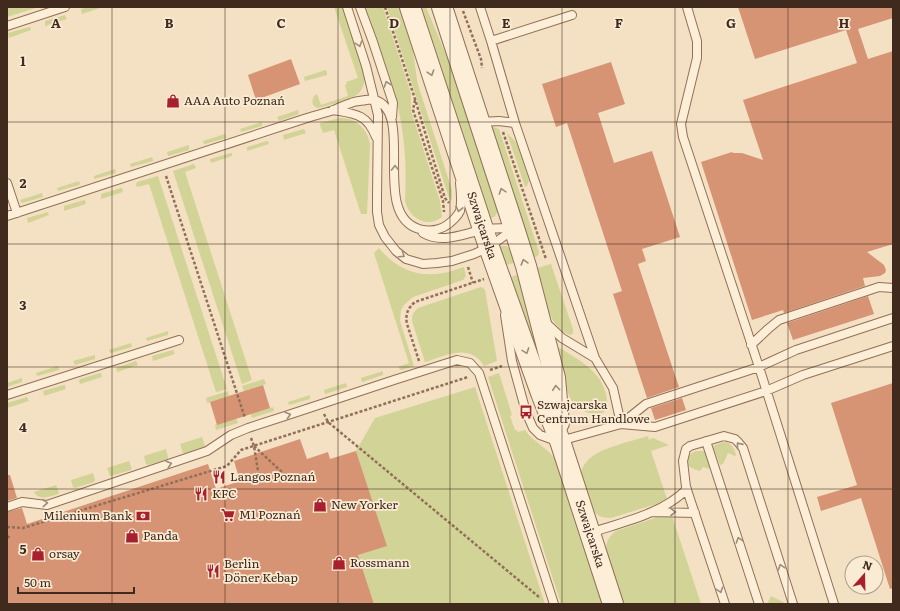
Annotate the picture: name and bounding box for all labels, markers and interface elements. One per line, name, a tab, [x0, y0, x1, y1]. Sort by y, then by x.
text: A	[51, 13, 61, 32]
text: B	[165, 13, 174, 32]
text: C	[276, 13, 286, 32]
text: D	[389, 13, 399, 32]
text: E	[502, 13, 511, 32]
text: F	[615, 13, 623, 32]
text: G	[726, 13, 736, 32]
text: H	[839, 13, 850, 32]
one-way arrow	[354, 40, 363, 47]
text: 1	[20, 51, 26, 70]
one-way arrow	[427, 69, 435, 76]
one-way arrow	[383, 80, 392, 87]
place label: AAA Auto Poznań	[184, 91, 285, 109]
shop icon: AAA Auto Poznań	[165, 93, 181, 109]
one-way arrow	[391, 165, 399, 171]
text: 2	[20, 173, 27, 192]
one-way arrow	[498, 188, 507, 195]
street label: Szwajcarska	[463, 189, 503, 262]
one-way arrow	[455, 205, 463, 212]
one-way arrow	[398, 250, 405, 258]
one-way arrow	[520, 258, 529, 265]
text: 3	[19, 295, 27, 314]
one-way arrow	[521, 348, 529, 355]
one-way arrow	[552, 385, 561, 391]
place label: Szwajcarska Centrum Handlowe	[537, 395, 650, 427]
bus stop icon: Szwajcarska Centrum Handlowe	[518, 404, 534, 420]
one-way arrow	[284, 411, 291, 420]
text: 4	[19, 417, 27, 436]
one-way arrow	[737, 442, 744, 449]
one-way arrow	[165, 460, 172, 469]
place label: Langos Poznań	[230, 467, 315, 485]
restaurant icon: Langos Poznań	[211, 469, 227, 485]
place label: KFC	[212, 484, 237, 502]
restaurant icon: KFC	[193, 486, 209, 502]
place label: New Yorker	[331, 495, 398, 513]
shop icon: New Yorker	[312, 497, 328, 513]
street label: Szwajcarska	[572, 497, 611, 570]
one-way arrow	[42, 499, 48, 508]
place label: M1 Poznań	[239, 505, 301, 523]
place label: Milenium Bank	[43, 506, 133, 524]
supermarket icon: M1 Poznań	[220, 507, 236, 523]
bank icon: Milenium Bank	[135, 508, 151, 524]
one-way arrow	[670, 508, 676, 516]
place label: Panda	[143, 526, 179, 544]
shop icon: Panda	[124, 528, 140, 544]
one-way arrow	[735, 537, 743, 544]
text: 5	[19, 539, 27, 558]
place label: orsay	[49, 544, 80, 562]
shop icon: orsay	[30, 546, 46, 562]
place label: Rossmann	[350, 553, 410, 571]
place label: Berlin Döner Kebap	[224, 554, 298, 586]
shop icon: Rossmann	[331, 555, 347, 571]
north arrow	[844, 555, 884, 595]
text: N	[861, 556, 875, 574]
restaurant icon: Berlin Döner Kebap	[205, 563, 221, 579]
one-way arrow	[777, 564, 786, 571]
scale bar	[18, 569, 134, 595]
text: 50 m	[24, 573, 51, 591]
one-way arrow	[715, 586, 724, 593]

